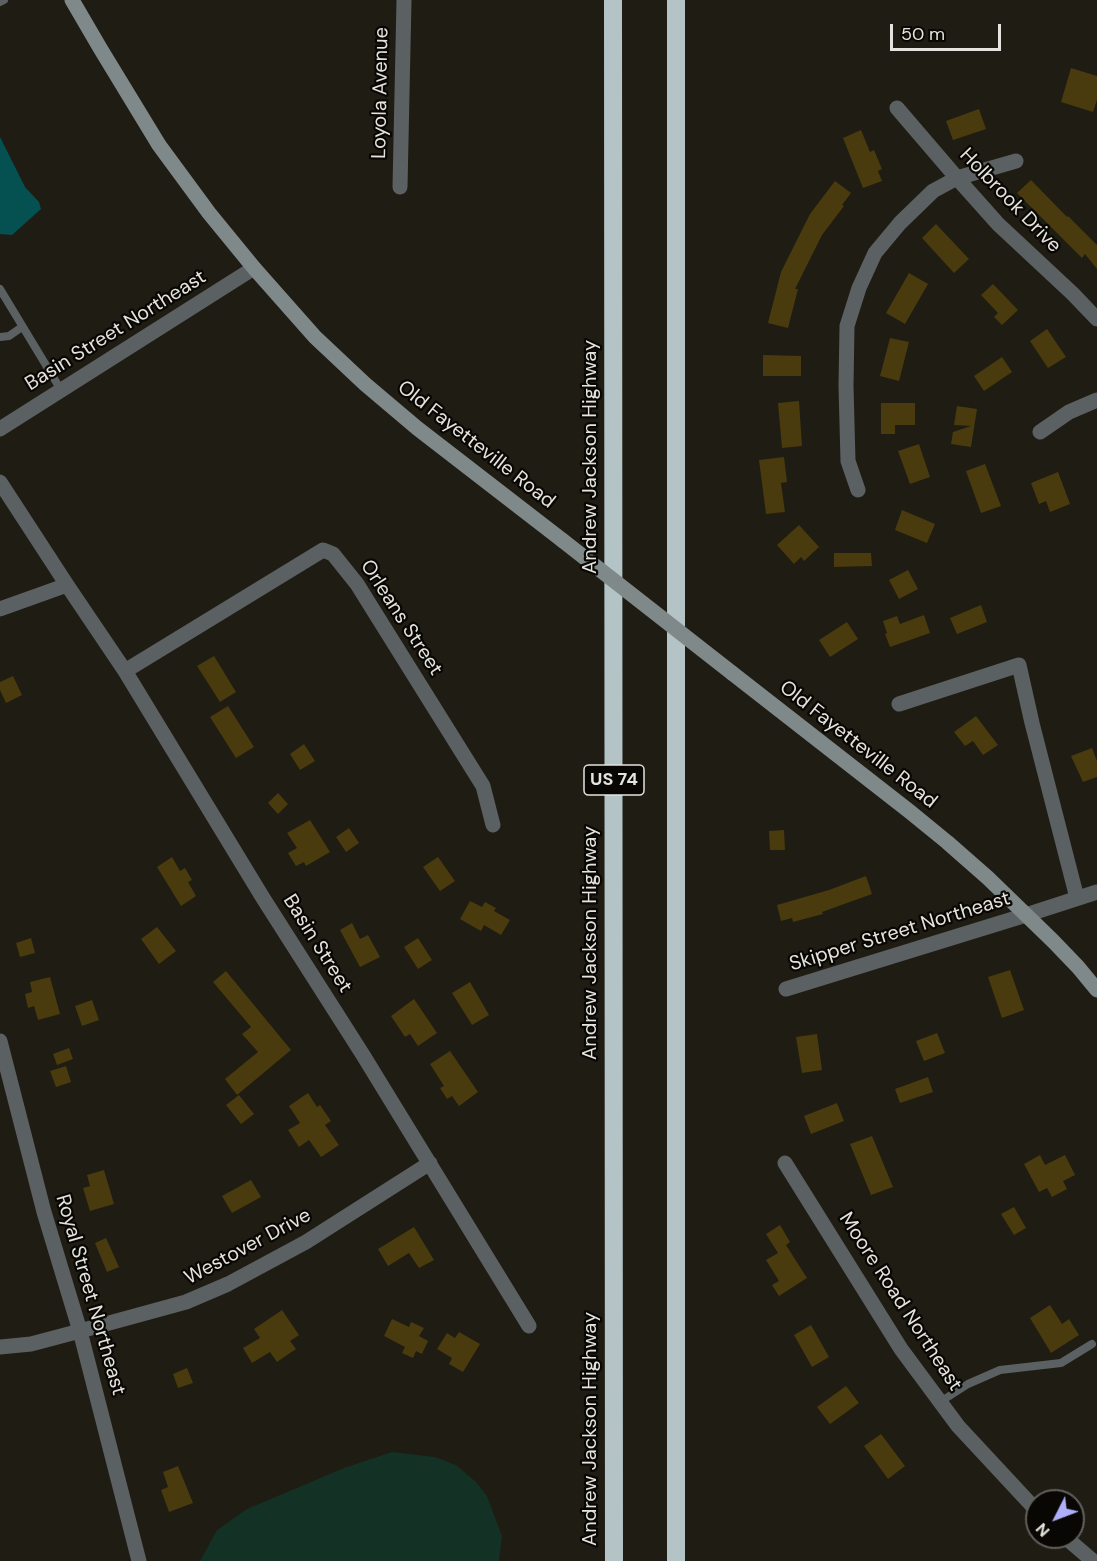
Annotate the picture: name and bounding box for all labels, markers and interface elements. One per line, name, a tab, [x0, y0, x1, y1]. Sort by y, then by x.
scale bar	[893, 12, 1004, 50]
text: 50 m	[901, 22, 945, 46]
street label: Loyola Avenue	[368, 27, 394, 159]
street label: Holbrook Drive	[954, 144, 1066, 258]
street label: Basin Street Northeast	[21, 266, 211, 396]
street label: Andrew Jackson Highway	[579, 340, 603, 574]
street label: Old Fayetteville Road	[392, 376, 560, 514]
street label: Orleans Street	[355, 556, 447, 680]
street label: Old Fayetteville Road	[774, 676, 942, 814]
road number: US 74	[584, 765, 644, 795]
street label: Andrew Jackson Highway	[579, 826, 603, 1060]
street label: Skipper Street Northeast	[787, 887, 1013, 977]
street label: Basin Street	[277, 890, 357, 998]
street label: Royal Street Northeast	[50, 1192, 130, 1398]
street label: Westover Drive	[181, 1204, 315, 1290]
street label: Moore Road Northeast	[833, 1208, 967, 1396]
street label: Andrew Jackson Highway	[579, 1312, 603, 1546]
north arrow	[1025, 1489, 1085, 1549]
text: N	[1031, 1519, 1054, 1541]

